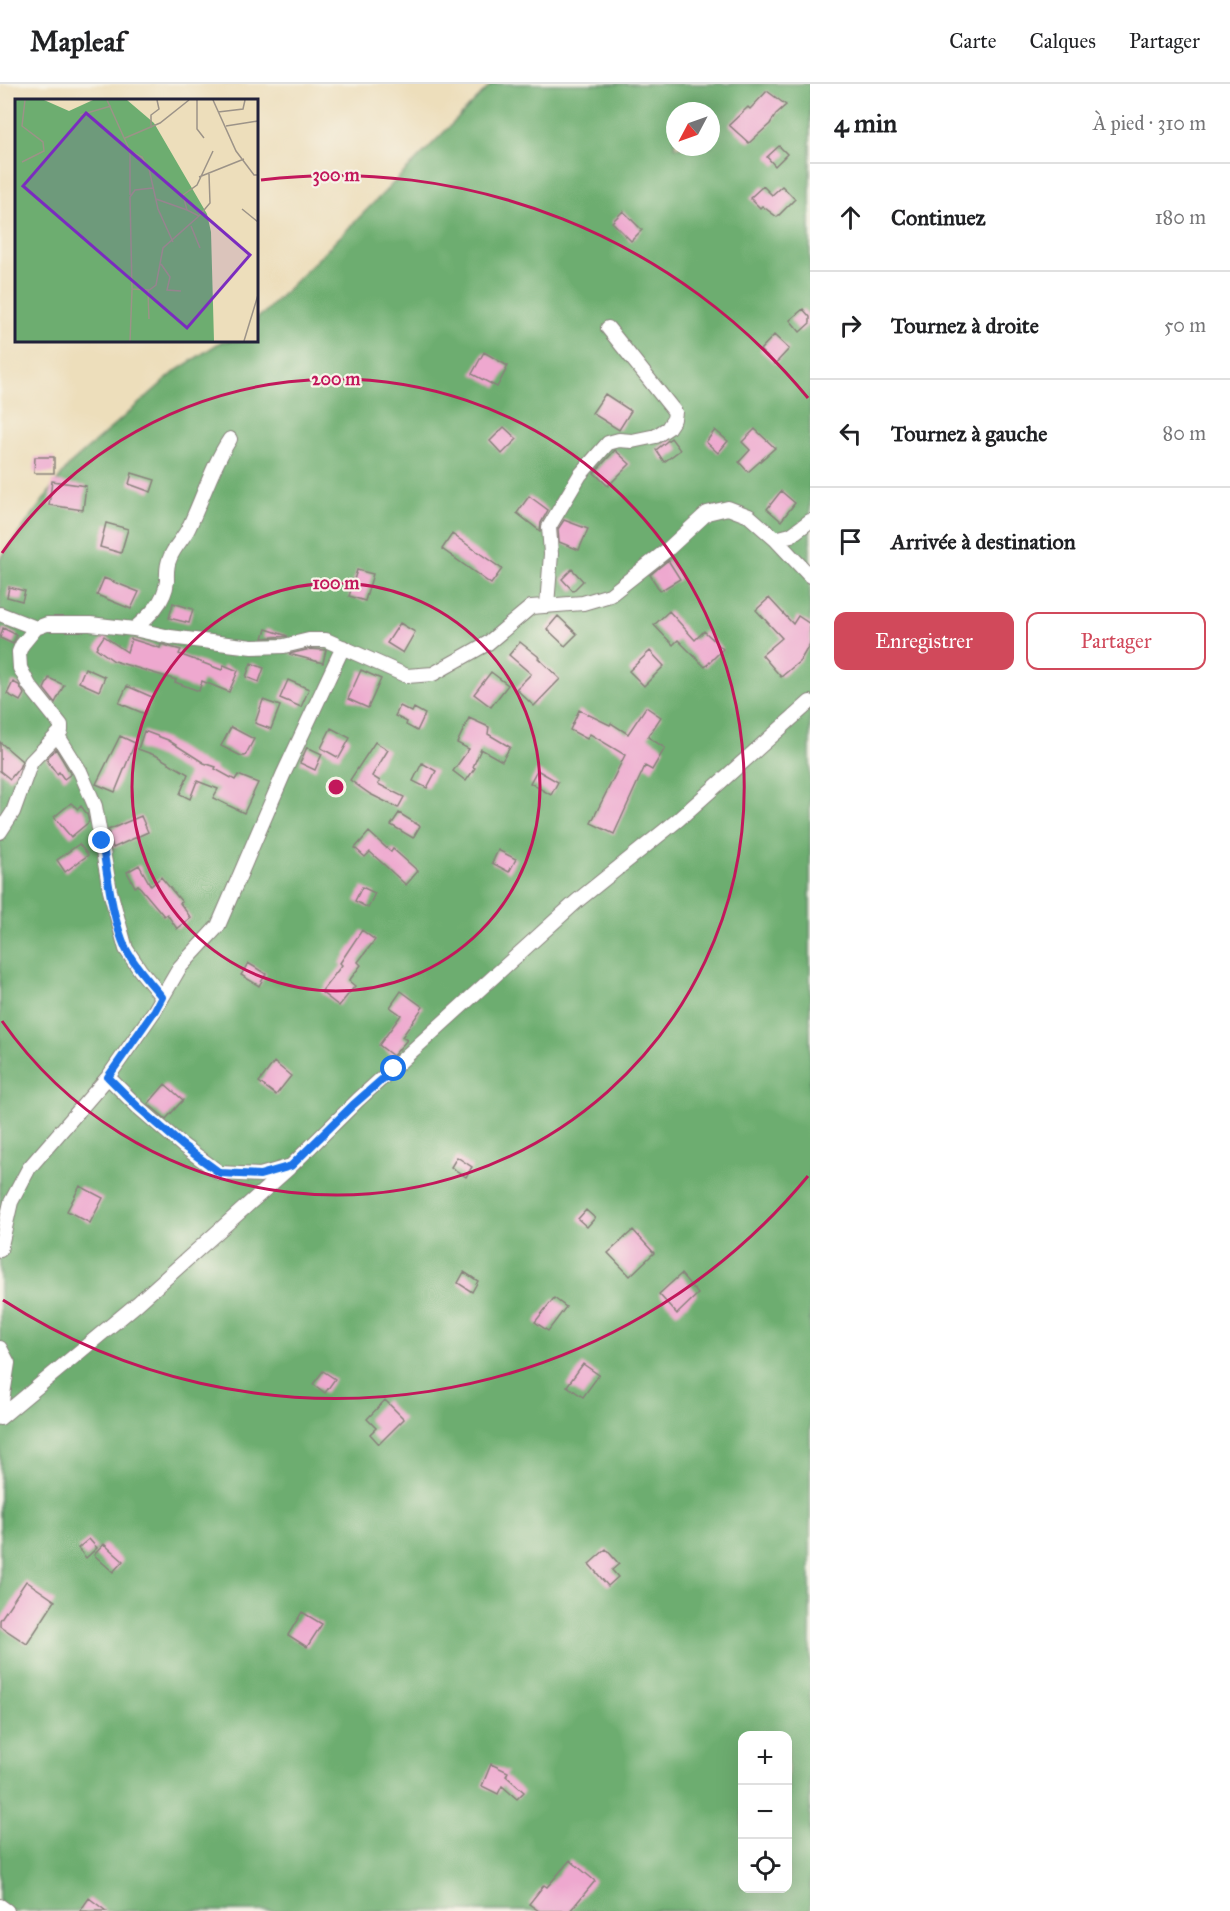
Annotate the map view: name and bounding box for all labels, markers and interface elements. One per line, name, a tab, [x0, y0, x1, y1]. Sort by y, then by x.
text: Mapleaf	[30, 24, 125, 59]
text: Carte	[949, 28, 996, 54]
text: Calques	[1029, 28, 1096, 54]
text: Partager	[1129, 28, 1200, 54]
inset map	[15, 99, 258, 342]
north arrow	[666, 102, 720, 156]
text: 4 min	[834, 107, 897, 139]
text: À pied · 310 m	[1093, 111, 1206, 135]
text: 300 m	[312, 164, 360, 187]
icon: ahead	[834, 201, 867, 234]
text: Continuez	[891, 204, 986, 231]
text: 180 m	[1155, 205, 1206, 229]
icon: right	[834, 309, 867, 342]
text: Tournez à droite	[891, 312, 1039, 339]
text: 50 m	[1164, 313, 1206, 337]
text: 200 m	[312, 368, 361, 390]
icon: left	[834, 417, 867, 450]
text: Tournez à gauche	[891, 420, 1047, 447]
text: 80 m	[1163, 421, 1206, 445]
icon: arrive	[834, 525, 867, 558]
text: Arrivée à destination	[891, 528, 1076, 555]
text: 100 m	[313, 572, 360, 594]
button: Enregistrer	[834, 612, 1014, 670]
button: Partager	[1026, 612, 1206, 670]
centre of rings	[326, 777, 346, 797]
route end	[88, 827, 114, 853]
route start	[380, 1055, 406, 1081]
map controls	[738, 1731, 792, 1893]
button: +	[738, 1731, 792, 1785]
button: −	[738, 1785, 792, 1839]
button: locate	[738, 1839, 792, 1893]

